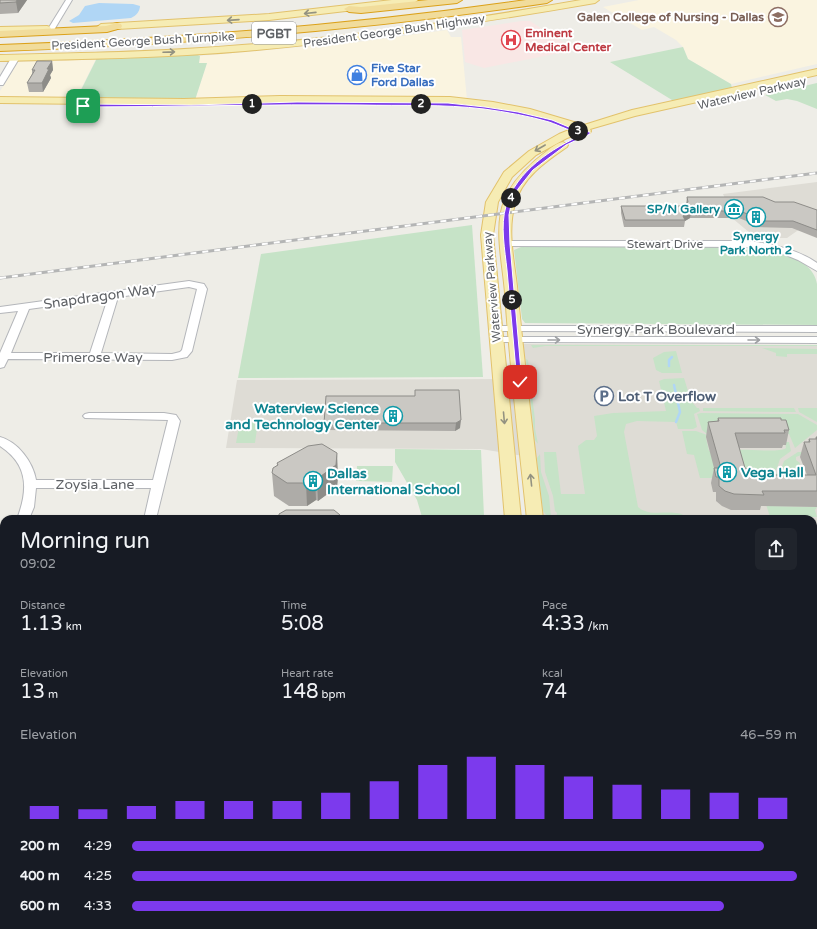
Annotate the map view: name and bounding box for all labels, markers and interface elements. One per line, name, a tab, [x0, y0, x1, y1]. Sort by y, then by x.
school or university icon: Galen College of Nursing - Dallas	[767, 6, 789, 28]
one-way arrow	[304, 10, 317, 17]
place label: Galen College of Nursing - Dallas	[577, 10, 764, 25]
street label: President George Bush Highway	[302, 11, 486, 51]
one-way arrow	[227, 17, 240, 24]
road number: PGBT	[252, 22, 296, 44]
place label: Eminent Medical Center	[525, 26, 611, 54]
street label: President George Bush Turnpike	[51, 29, 235, 53]
hospital icon: Eminent Medical Center	[500, 29, 522, 51]
one-way arrow	[162, 49, 175, 56]
place label: Five Star Ford Dallas	[371, 61, 435, 89]
shop icon: Five Star Ford Dallas	[346, 64, 368, 86]
street label: Waterview Parkway	[696, 74, 808, 112]
pin	[66, 89, 100, 123]
pin: 1	[242, 94, 262, 114]
pin: 2	[411, 94, 431, 114]
icon: arrive	[72, 95, 94, 117]
text: 1	[249, 97, 255, 110]
text: 2	[418, 97, 424, 110]
pin: 3	[568, 121, 588, 141]
text: 3	[575, 124, 581, 137]
one-way arrow	[534, 144, 546, 152]
pin: 4	[501, 188, 521, 208]
text: 4	[508, 191, 514, 204]
museum icon: SP/N Gallery	[723, 198, 745, 220]
place label: SP/N Gallery	[647, 202, 721, 217]
building icon: Synergy Park North 2	[745, 206, 767, 228]
place label: Synergy Park North 2	[720, 229, 792, 257]
street label: Waterview Parkway	[480, 231, 504, 343]
street label: Stewart Drive	[627, 237, 703, 251]
street label: Snapdragon Way	[42, 280, 158, 313]
pin: 5	[502, 290, 522, 310]
text: 5	[509, 293, 515, 306]
street label: Synergy Park Boulevard	[577, 321, 735, 338]
one-way arrow	[547, 336, 560, 344]
one-way arrow	[747, 336, 760, 344]
street label: Primerose Way	[43, 349, 143, 366]
pin	[503, 365, 537, 399]
icon: check	[509, 371, 531, 393]
parking icon: Lot T Overflow	[593, 385, 615, 407]
place label: Lot T Overflow	[618, 388, 716, 405]
place label: Waterview Science and Technology Center	[225, 400, 380, 433]
building icon: Waterview Science and Technology Center	[382, 405, 404, 427]
one-way arrow	[500, 411, 507, 424]
building icon: Vega Hall	[716, 461, 738, 483]
place label: Vega Hall	[741, 464, 804, 481]
place label: Dallas International School	[327, 465, 460, 498]
building icon: Dallas International School	[302, 470, 324, 492]
one-way arrow	[527, 474, 534, 487]
street label: Zoysia Lane	[56, 476, 135, 493]
text: Morning run	[20, 528, 150, 554]
button: share	[755, 528, 797, 570]
text: 09:02	[20, 556, 56, 572]
text: Distance	[20, 599, 65, 612]
text: Time	[281, 599, 307, 612]
text: Pace	[542, 599, 567, 612]
text: 1.13	[20, 612, 63, 636]
text: 5:08	[281, 612, 324, 636]
text: 4:33	[542, 612, 585, 636]
text: km	[63, 620, 82, 633]
text: /km	[585, 620, 609, 633]
text: Elevation	[20, 667, 68, 680]
text: Heart rate	[281, 667, 333, 680]
text: kcal	[542, 667, 563, 680]
text: 13	[20, 680, 45, 704]
text: 148	[281, 680, 319, 704]
text: 74	[542, 680, 567, 704]
text: m	[45, 688, 58, 701]
text: bpm	[319, 688, 346, 701]
text: Elevation	[20, 727, 77, 743]
text: 46–59 m	[740, 727, 797, 743]
text: 200 m	[20, 838, 60, 854]
text: 4:29	[84, 838, 112, 854]
text: 400 m	[20, 868, 60, 884]
text: 4:25	[84, 868, 112, 884]
text: 600 m	[20, 898, 60, 914]
text: 4:33	[84, 898, 112, 914]

